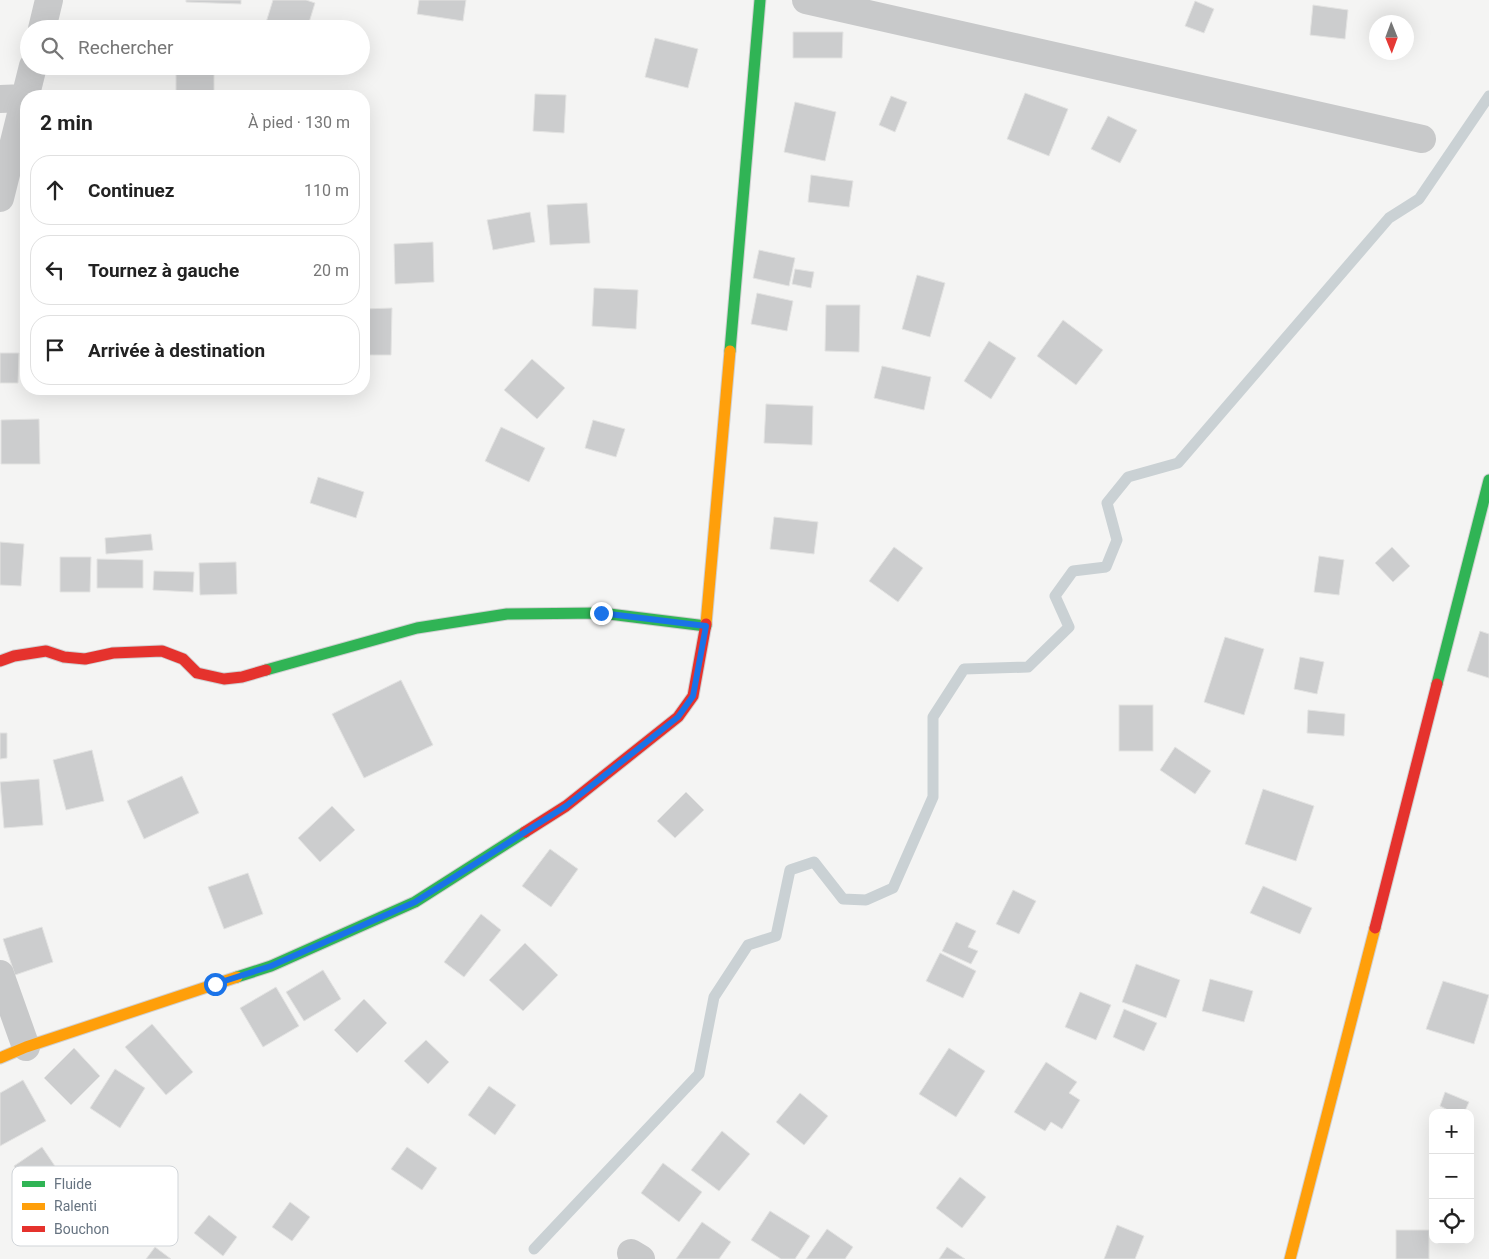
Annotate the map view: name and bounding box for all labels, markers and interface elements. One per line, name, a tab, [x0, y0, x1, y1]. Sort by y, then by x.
north arrow	[1369, 15, 1414, 60]
search box	[20, 20, 370, 75]
icon: search	[38, 34, 66, 62]
text: Rechercher	[78, 36, 173, 59]
text: 2 min	[40, 111, 93, 135]
text: À pied · 130 m	[248, 113, 350, 132]
icon: ahead	[41, 176, 69, 204]
text: Continuez	[88, 179, 174, 202]
text: 110 m	[304, 181, 349, 200]
icon: left	[41, 256, 69, 284]
text: Tournez à gauche	[88, 259, 239, 282]
text: 20 m	[313, 261, 349, 280]
icon: arrive	[41, 336, 69, 364]
text: Arrivée à destination	[88, 339, 265, 362]
route end	[590, 602, 613, 625]
route start	[204, 973, 227, 996]
map controls	[1429, 1109, 1474, 1244]
button: +	[1429, 1109, 1474, 1154]
button: −	[1429, 1154, 1474, 1199]
legend	[12, 1166, 178, 1246]
text: Fluide	[54, 1176, 92, 1192]
text: Ralenti	[54, 1198, 97, 1214]
button: locate	[1429, 1199, 1474, 1244]
text: Bouchon	[54, 1221, 109, 1237]

